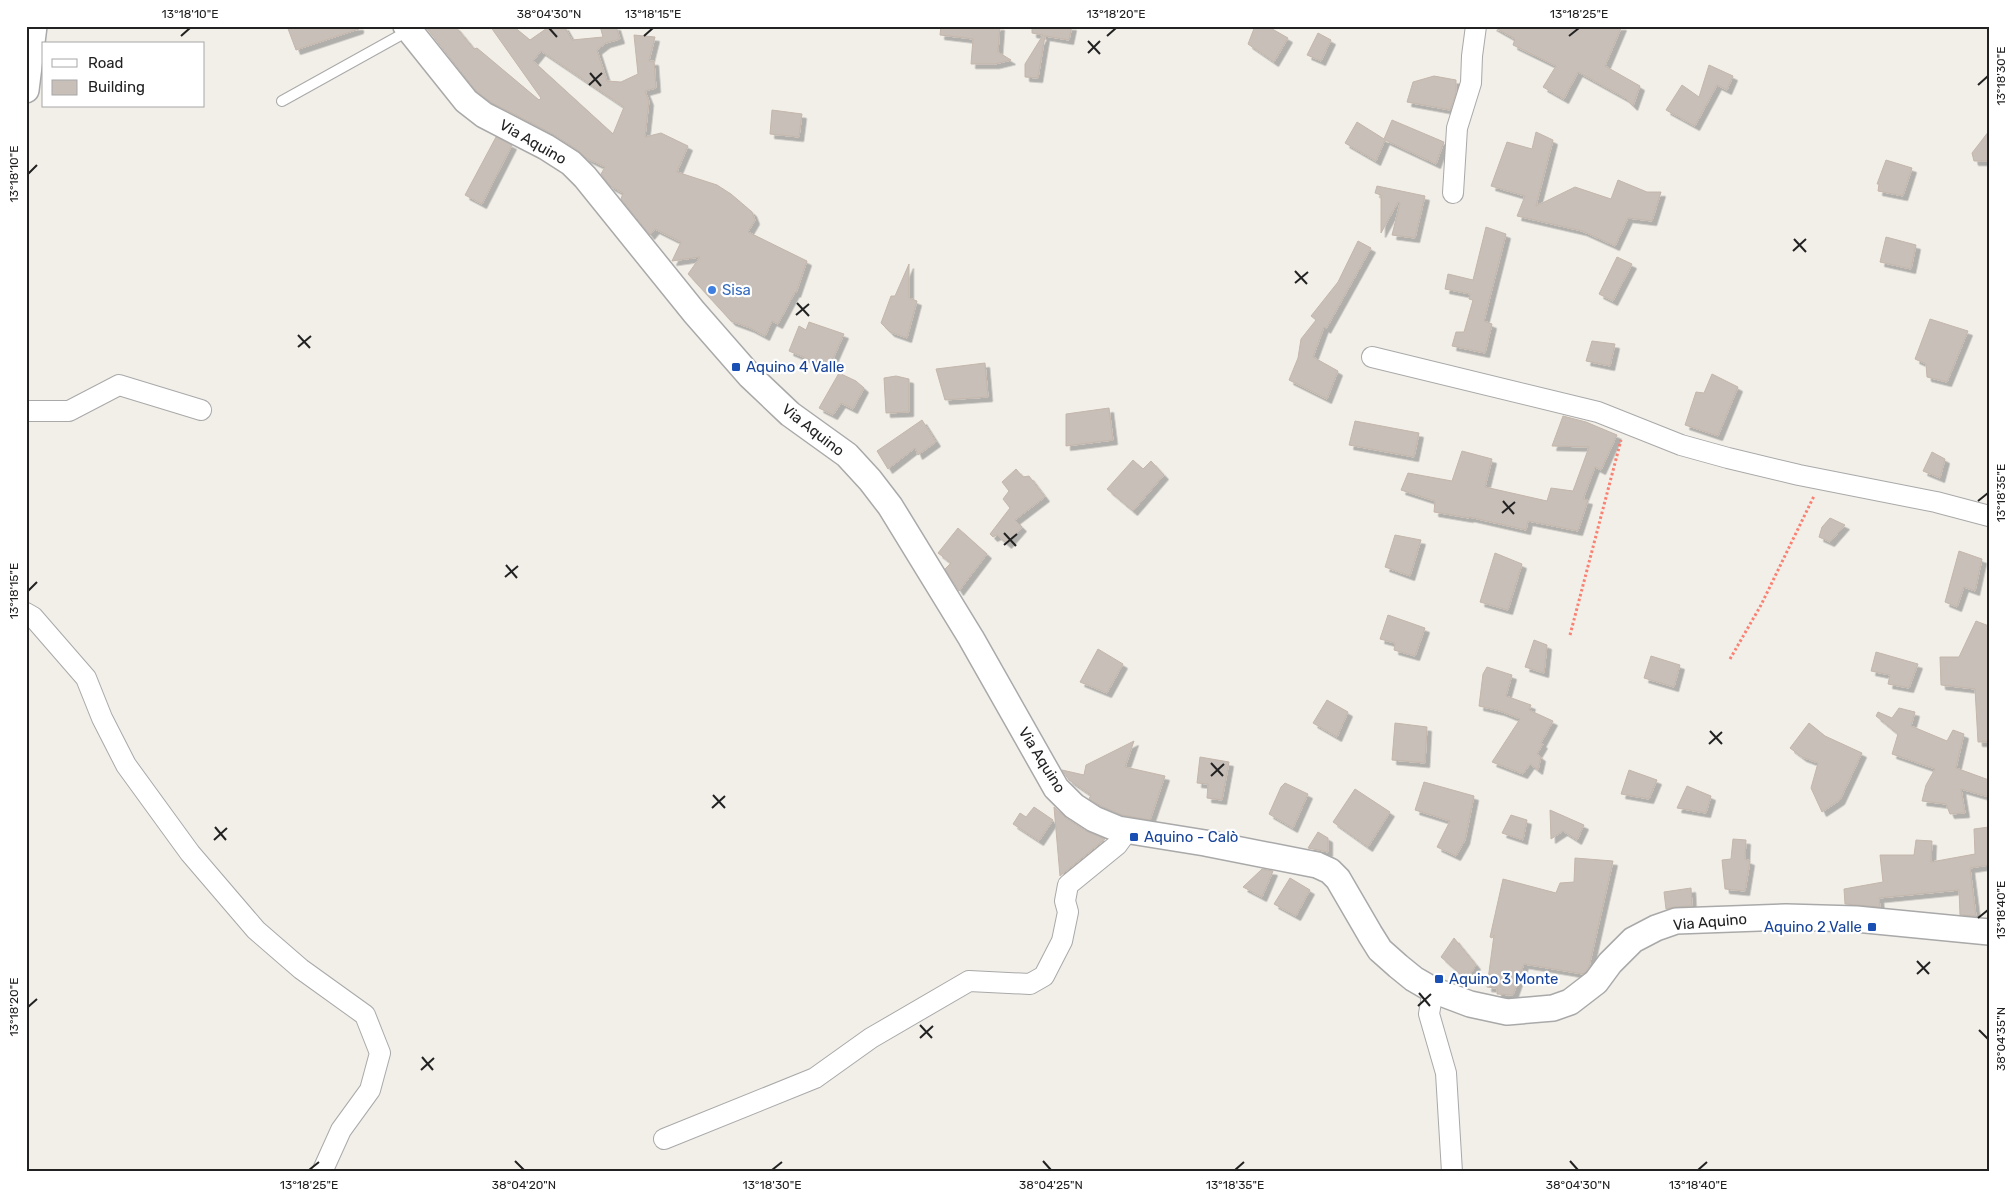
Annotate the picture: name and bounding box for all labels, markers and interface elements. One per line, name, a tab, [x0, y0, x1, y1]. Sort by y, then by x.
text: 13°18'10"E	[162, 7, 218, 21]
text: 38°04'30"N	[517, 7, 581, 21]
text: 13°18'15"E	[625, 7, 681, 21]
text: 13°18'20"E	[1087, 7, 1145, 21]
text: 13°18'25"E	[1550, 7, 1608, 21]
legend	[42, 42, 205, 108]
text: 13°18'30"E	[1994, 47, 2008, 105]
text: Road	[88, 54, 124, 72]
text: Building	[88, 78, 145, 96]
street label: Via Aquino	[496, 116, 570, 168]
text: 13°18'10"E	[7, 146, 21, 202]
place label: Sisa	[722, 281, 751, 299]
marker: Sisa	[706, 284, 718, 296]
place label: Aquino 4 Valle	[746, 358, 844, 376]
marker: Aquino 4 Valle	[730, 361, 742, 373]
street label: Via Aquino	[778, 400, 848, 460]
text: 13°18'35"E	[1994, 464, 2008, 522]
text: 13°18'15"E	[7, 563, 21, 619]
street label: Via Aquino	[1015, 724, 1069, 796]
place label: Aquino - Calò	[1144, 828, 1238, 846]
marker: Aquino - Calò	[1128, 831, 1140, 843]
text: 13°18'40"E	[1994, 881, 2008, 939]
street label: Via Aquino	[1672, 910, 1748, 934]
place label: Aquino 2 Valle	[1764, 918, 1862, 936]
marker: Aquino 2 Valle	[1866, 921, 1878, 933]
place label: Aquino 3 Monte	[1449, 970, 1558, 988]
marker: Aquino 3 Monte	[1433, 973, 1445, 985]
text: 13°18'20"E	[7, 978, 21, 1036]
text: 38°04'35"N	[1994, 1007, 2008, 1071]
text: 13°18'25"E	[280, 1178, 338, 1192]
text: 38°04'20"N	[492, 1178, 556, 1192]
text: 13°18'30"E	[743, 1178, 801, 1192]
text: 38°04'25"N	[1019, 1178, 1083, 1192]
text: 13°18'35"E	[1206, 1178, 1264, 1192]
text: 38°04'30"N	[1546, 1178, 1610, 1192]
text: 13°18'40"E	[1669, 1178, 1727, 1192]

